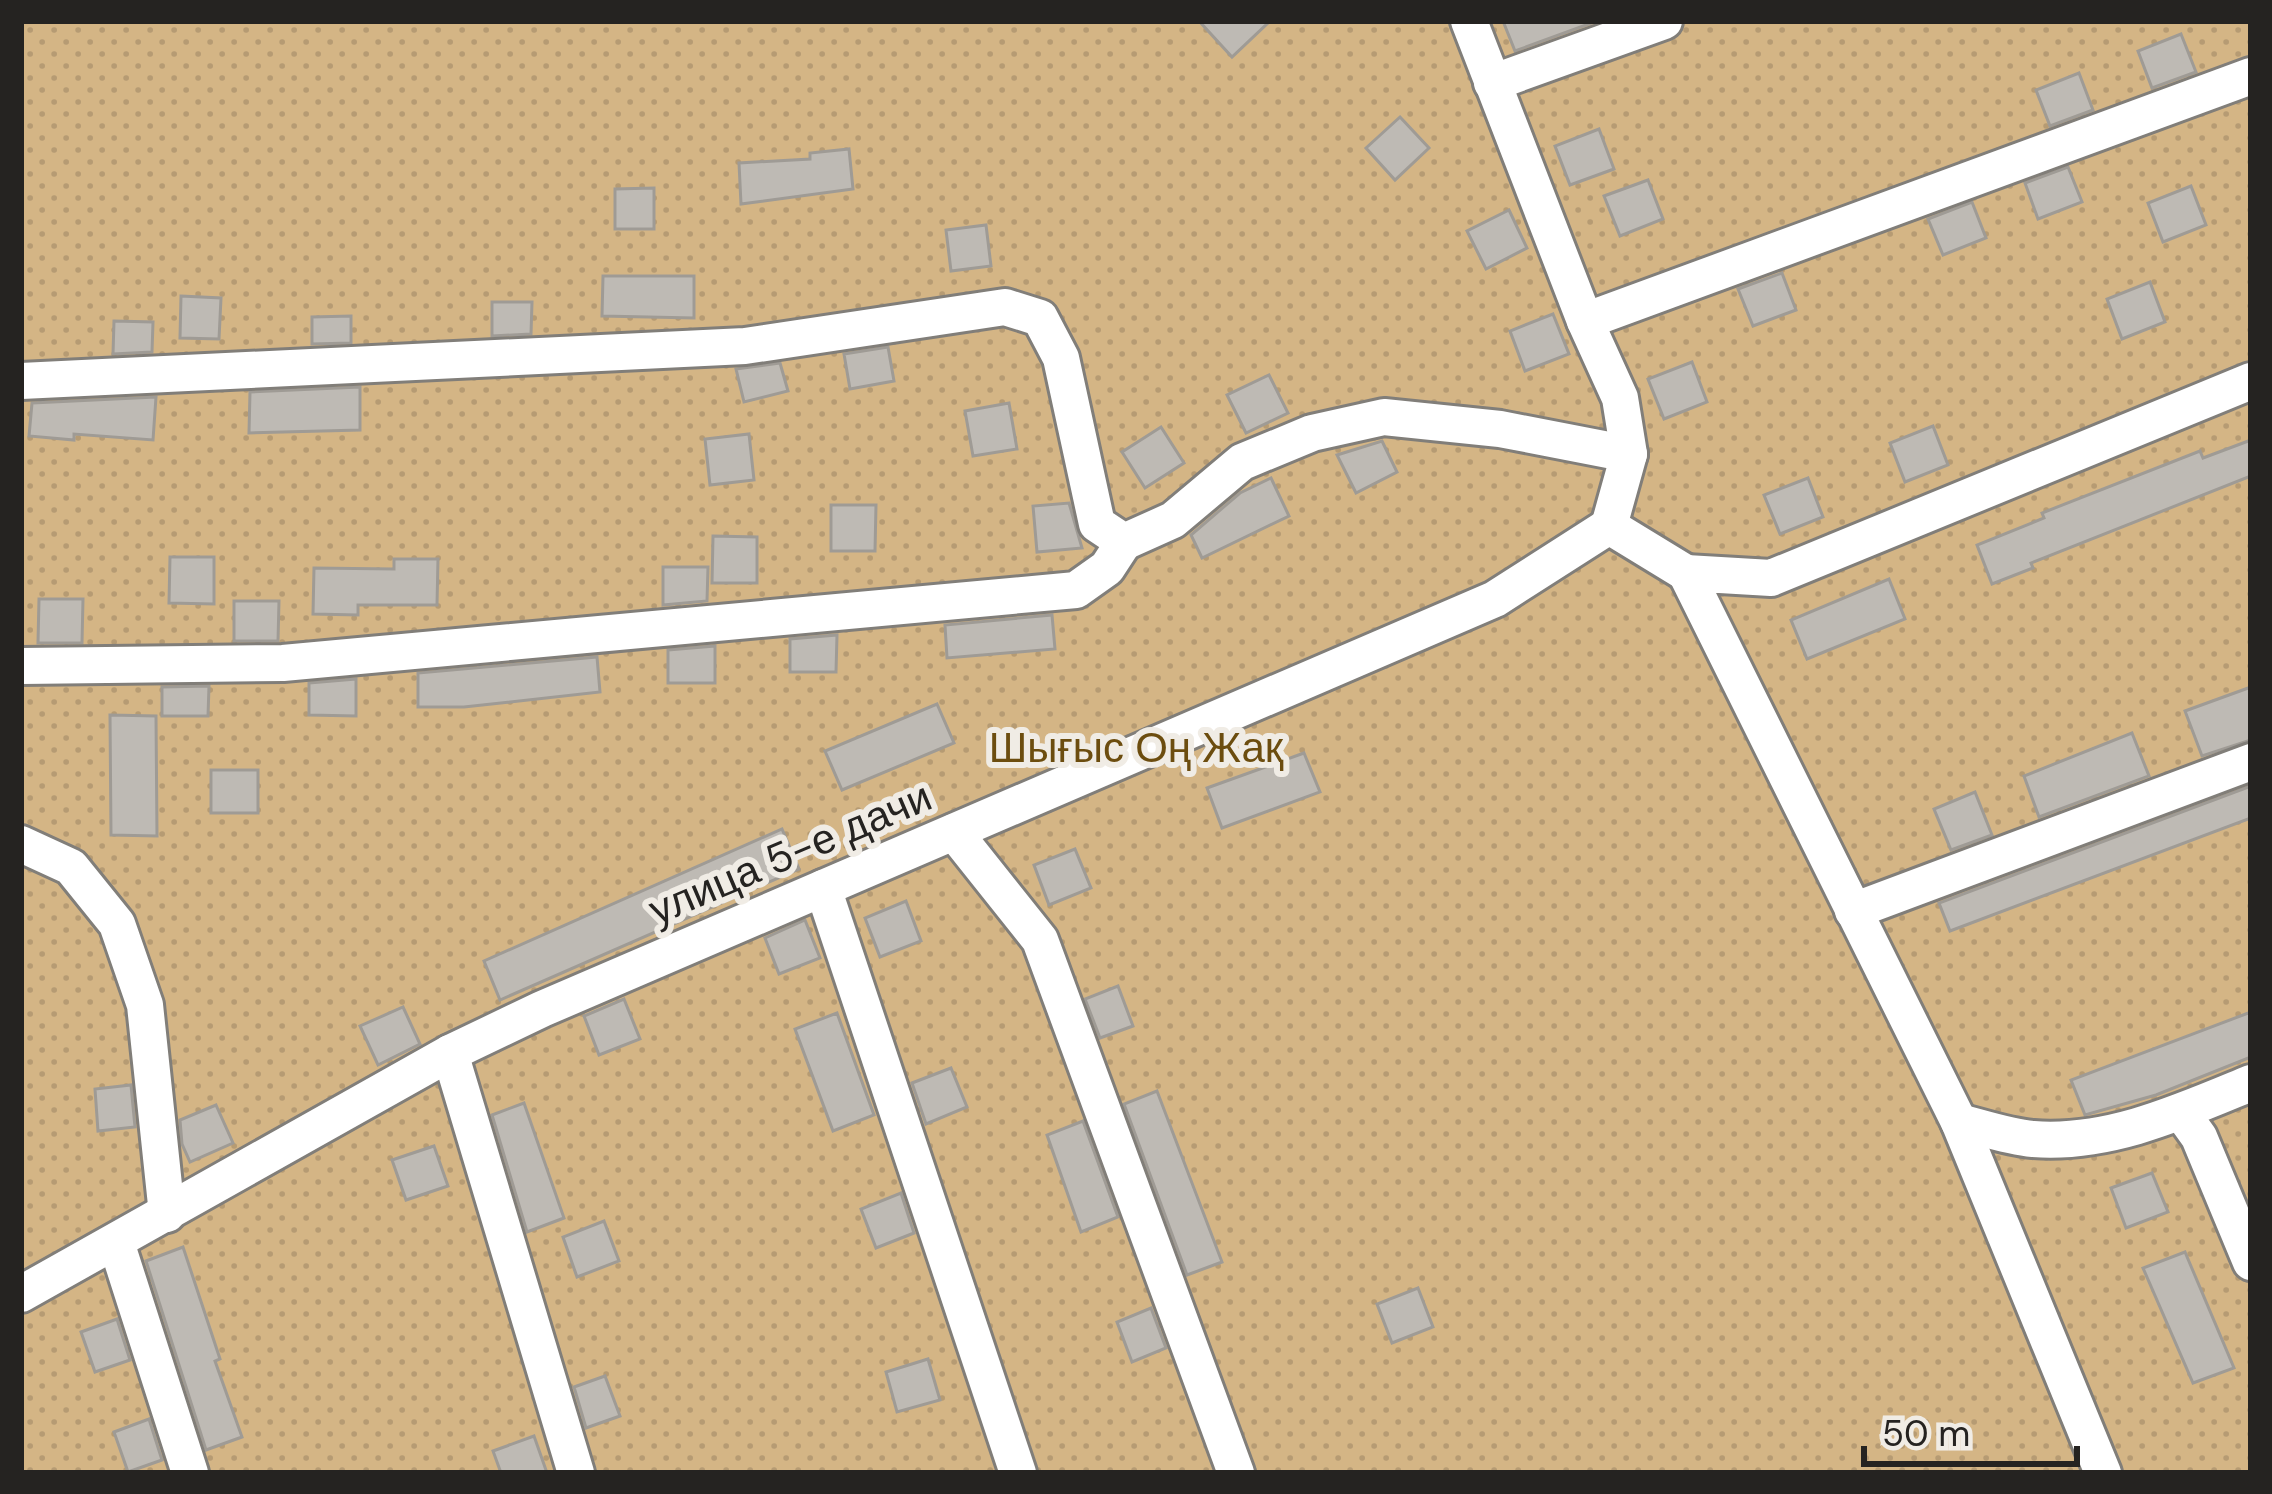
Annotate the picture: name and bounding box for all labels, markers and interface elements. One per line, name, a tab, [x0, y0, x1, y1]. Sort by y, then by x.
park label: Шығыс Оң Жақ	[989, 720, 1284, 775]
street label: улица 5-е дачи	[640, 769, 940, 937]
scale bar	[1864, 1392, 2077, 1466]
text: 50 m	[1882, 1410, 1970, 1457]

